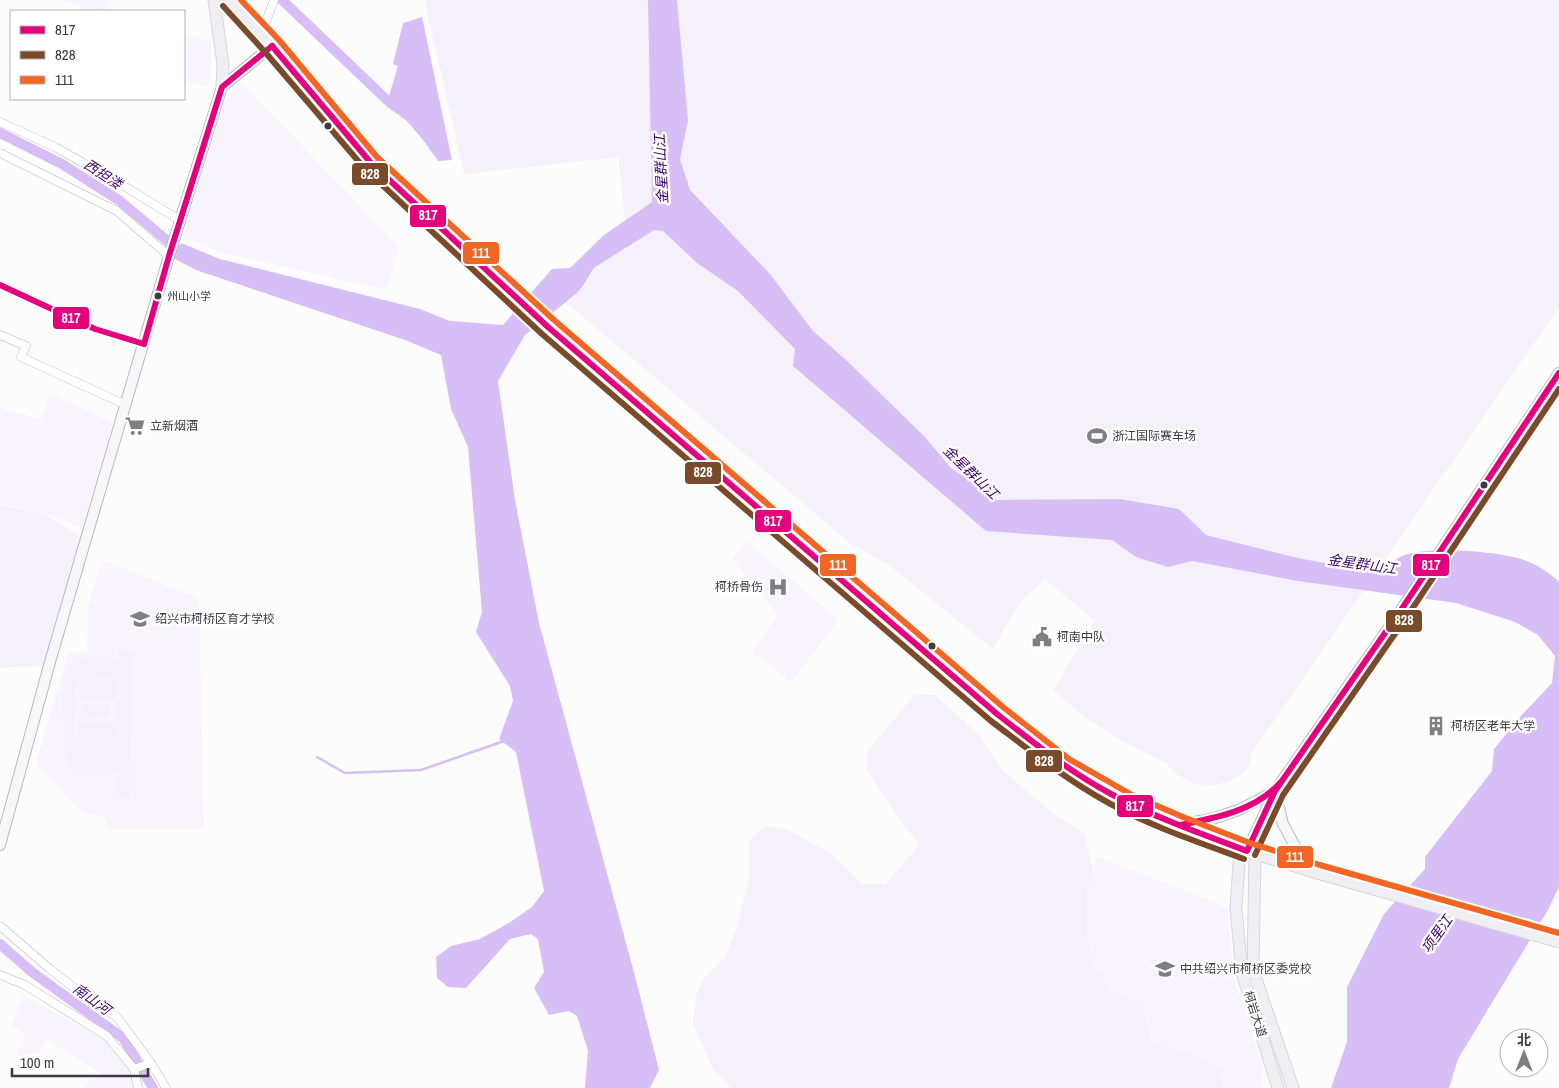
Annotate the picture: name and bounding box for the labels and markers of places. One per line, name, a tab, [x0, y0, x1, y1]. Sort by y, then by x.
unlabelled marker	[323, 121, 333, 131]
place label: 州山小学	[167, 289, 211, 303]
marker: 州山小学	[153, 291, 163, 301]
supermarket icon: 立新烟酒	[124, 415, 146, 437]
place label: 立新烟酒	[150, 418, 198, 434]
sports icon: 浙江国际赛车场	[1086, 425, 1108, 447]
place label: 浙江国际赛车场	[1112, 428, 1196, 444]
unlabelled marker	[1479, 480, 1489, 490]
hospital icon: 柯桥骨伤	[767, 576, 789, 598]
place label: 柯桥骨伤	[715, 579, 763, 595]
school or university icon: 绍兴市柯桥区育才学校	[129, 608, 151, 630]
place label: 绍兴市柯桥区育才学校	[155, 611, 275, 627]
public building icon: 柯南中队	[1031, 626, 1053, 648]
place label: 柯南中队	[1057, 629, 1105, 645]
unlabelled marker	[927, 641, 937, 651]
building icon: 柯桥区老年大学	[1425, 715, 1447, 737]
place label: 柯桥区老年大学	[1451, 718, 1535, 734]
school or university icon: 中共绍兴市柯桥区委党校	[1154, 958, 1176, 980]
place label: 中共绍兴市柯桥区委党校	[1180, 961, 1312, 977]

